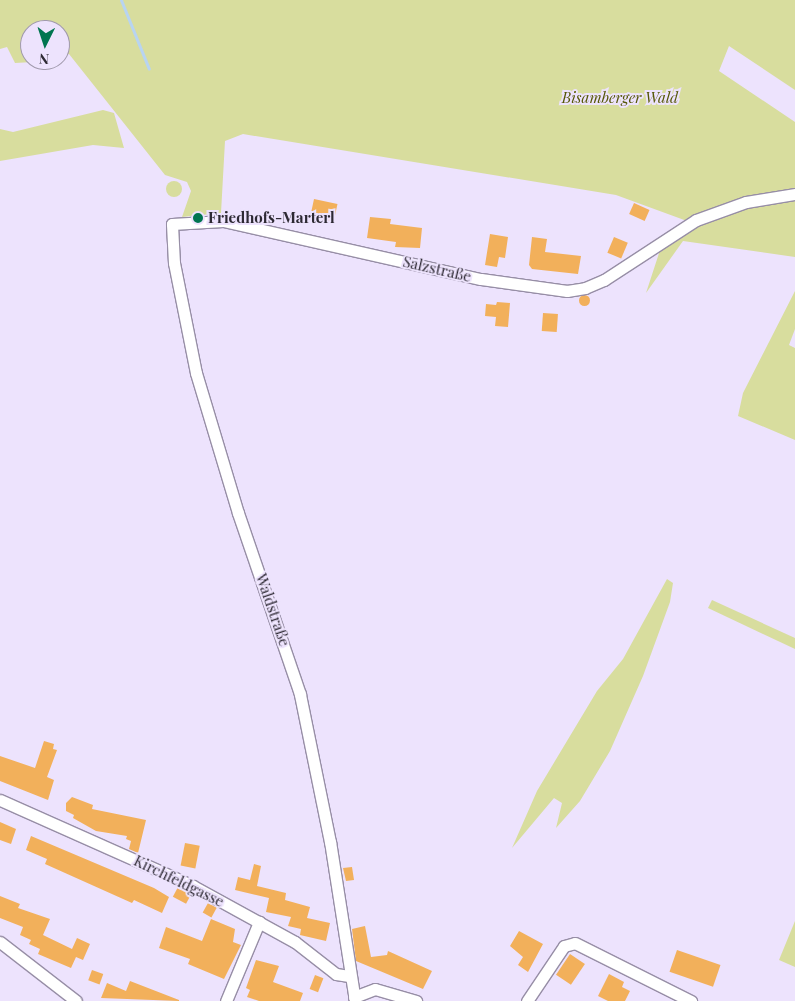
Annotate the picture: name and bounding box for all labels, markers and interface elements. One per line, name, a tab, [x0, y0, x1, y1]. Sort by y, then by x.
north arrow	[20, 20, 70, 70]
text: N	[38, 50, 50, 69]
park label: Bisamberger Wald	[562, 89, 678, 107]
place label: Friedhofs-Marterl	[208, 209, 335, 227]
marker: Friedhofs-Marterl	[192, 212, 204, 224]
street label: Salzstraße	[401, 252, 473, 286]
street label: Waldstraße	[252, 571, 294, 649]
street label: Kirchfeldgasse	[131, 851, 227, 911]

